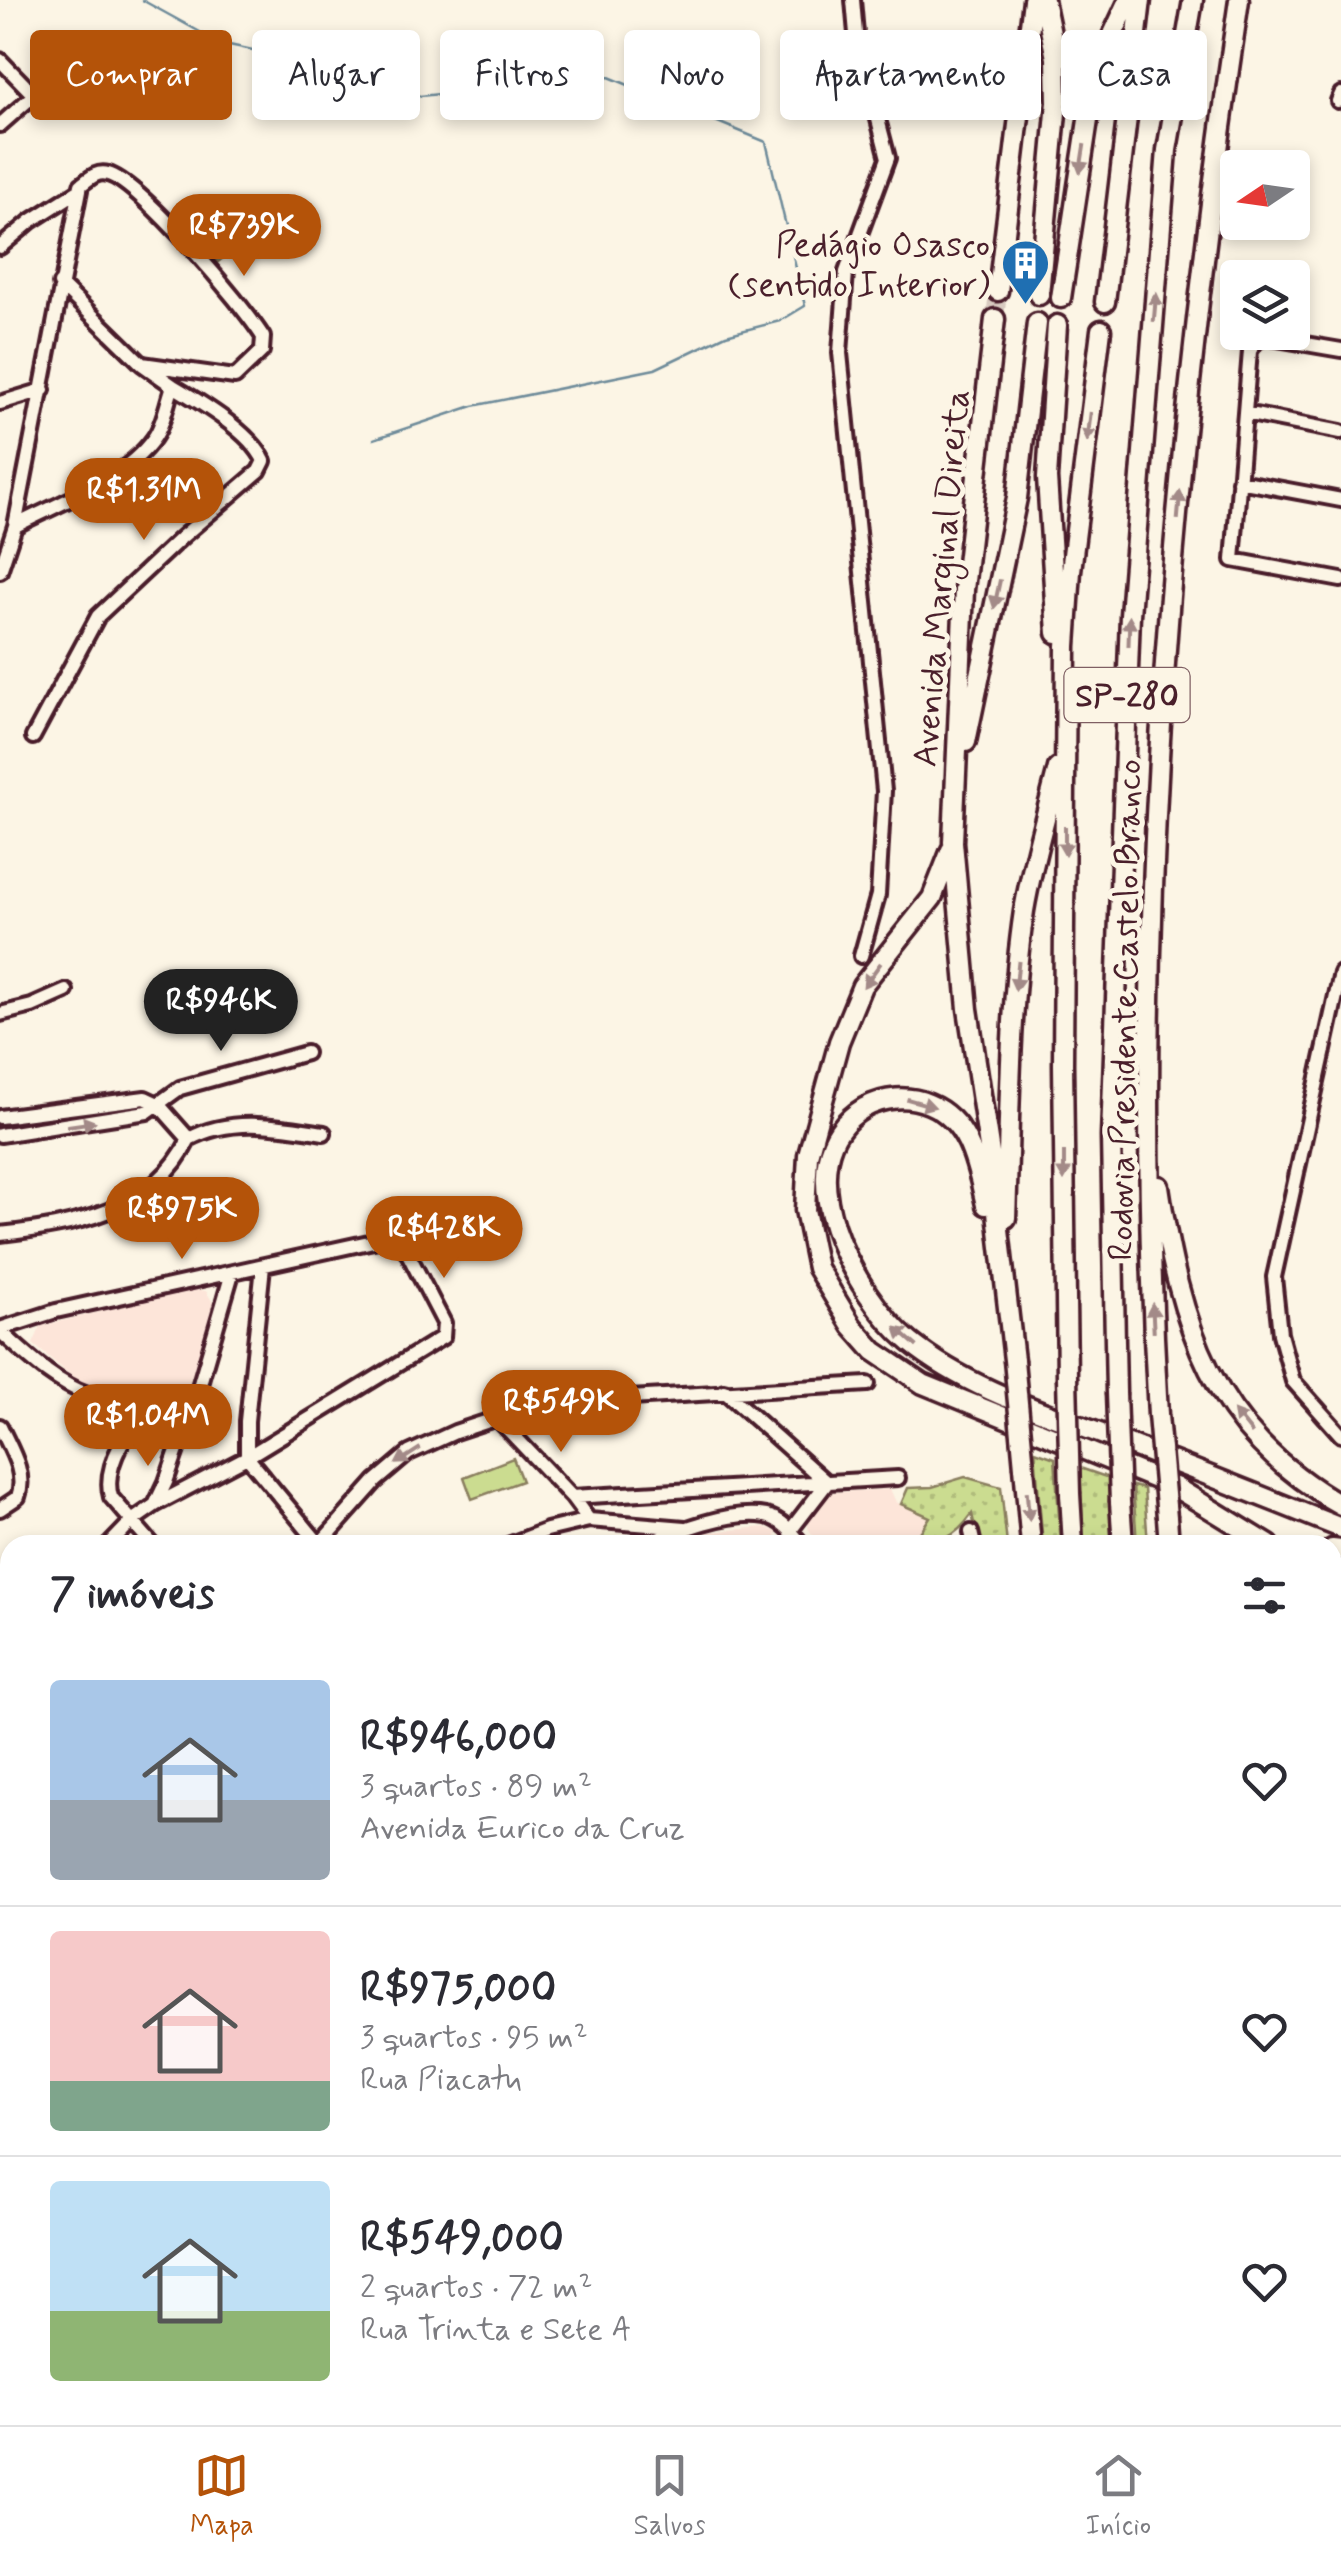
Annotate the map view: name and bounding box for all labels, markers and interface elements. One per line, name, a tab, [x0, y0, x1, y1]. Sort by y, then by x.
chip: Comprar	[30, 30, 232, 120]
chip: Alugar	[252, 30, 420, 120]
chip: Filtros	[440, 30, 604, 120]
chip: Novo	[624, 30, 760, 120]
chip: Apartamento	[780, 30, 1041, 120]
chip: Casa	[1061, 30, 1207, 120]
one-way arrow	[1073, 144, 1089, 175]
north arrow	[1220, 150, 1310, 240]
map controls	[1220, 150, 1310, 350]
pin: R$739K	[163, 194, 325, 279]
text: R$739K	[189, 205, 299, 247]
place label: Pedágio Osasco (sentido Interior)	[727, 223, 990, 309]
building icon: Pedágio Osasco (sentido Interior)	[999, 238, 1051, 306]
button: layers	[1220, 260, 1310, 350]
one-way arrow	[1147, 290, 1163, 322]
street label: Avenida Marginal Direita	[903, 387, 984, 769]
one-way arrow	[1081, 412, 1097, 443]
pin: R$1.31M	[52, 458, 236, 543]
text: R$1.31M	[87, 469, 201, 511]
one-way arrow	[1171, 489, 1187, 520]
one-way arrow	[989, 578, 1005, 609]
one-way arrow	[1122, 614, 1138, 646]
road number: SP-280	[1064, 668, 1190, 722]
street label: Rodovia Presidente Castelo Branco	[1099, 759, 1153, 1261]
one-way arrow	[1057, 826, 1073, 858]
one-way arrow	[1009, 960, 1025, 992]
one-way arrow	[862, 962, 882, 988]
pin: R$946K	[140, 969, 302, 1054]
text: R$946K	[166, 980, 276, 1022]
one-way arrow	[906, 1096, 936, 1111]
one-way arrow	[65, 1116, 97, 1131]
one-way arrow	[1056, 1151, 1072, 1183]
pin: R$975K	[101, 1177, 263, 1262]
text: R$975K	[127, 1188, 237, 1230]
pin: R$428K	[363, 1196, 525, 1281]
text: R$428K	[388, 1207, 500, 1249]
one-way arrow	[1145, 1301, 1161, 1333]
one-way arrow	[893, 1326, 918, 1348]
pin: R$549K	[480, 1370, 642, 1455]
text: R$549K	[503, 1381, 619, 1423]
pin: R$1.04M	[56, 1384, 240, 1469]
text: R$1.04M	[86, 1395, 210, 1437]
one-way arrow	[1233, 1410, 1255, 1435]
one-way arrow	[394, 1446, 421, 1464]
one-way arrow	[1020, 1491, 1036, 1523]
text: 7 imóveis	[50, 1568, 215, 1623]
icon: filters	[1237, 1568, 1292, 1623]
text: R$946,000	[360, 1711, 557, 1766]
icon: home	[130, 1720, 250, 1840]
icon: heart	[1237, 1753, 1292, 1808]
text: 3 quartos · 89 m²	[360, 1766, 592, 1808]
text: Avenida Eurico da Cruz	[360, 1808, 685, 1850]
text: R$975,000	[360, 1962, 556, 2017]
icon: home	[130, 1971, 250, 2091]
icon: heart	[1237, 2004, 1292, 2059]
text: 3 quartos · 95 m²	[360, 2017, 588, 2059]
text: Rua Piacatu	[360, 2059, 522, 2101]
text: R$549,000	[360, 2212, 564, 2267]
icon: home	[130, 2221, 250, 2341]
icon: heart	[1237, 2254, 1292, 2309]
text: 2 quartos · 72 m²	[360, 2267, 592, 2309]
text: Rua Trinta e Sete A	[360, 2309, 632, 2351]
tab: Mapa	[190, 2448, 254, 2545]
tab: Salvos	[633, 2448, 706, 2545]
tab: Início	[1085, 2448, 1151, 2545]

